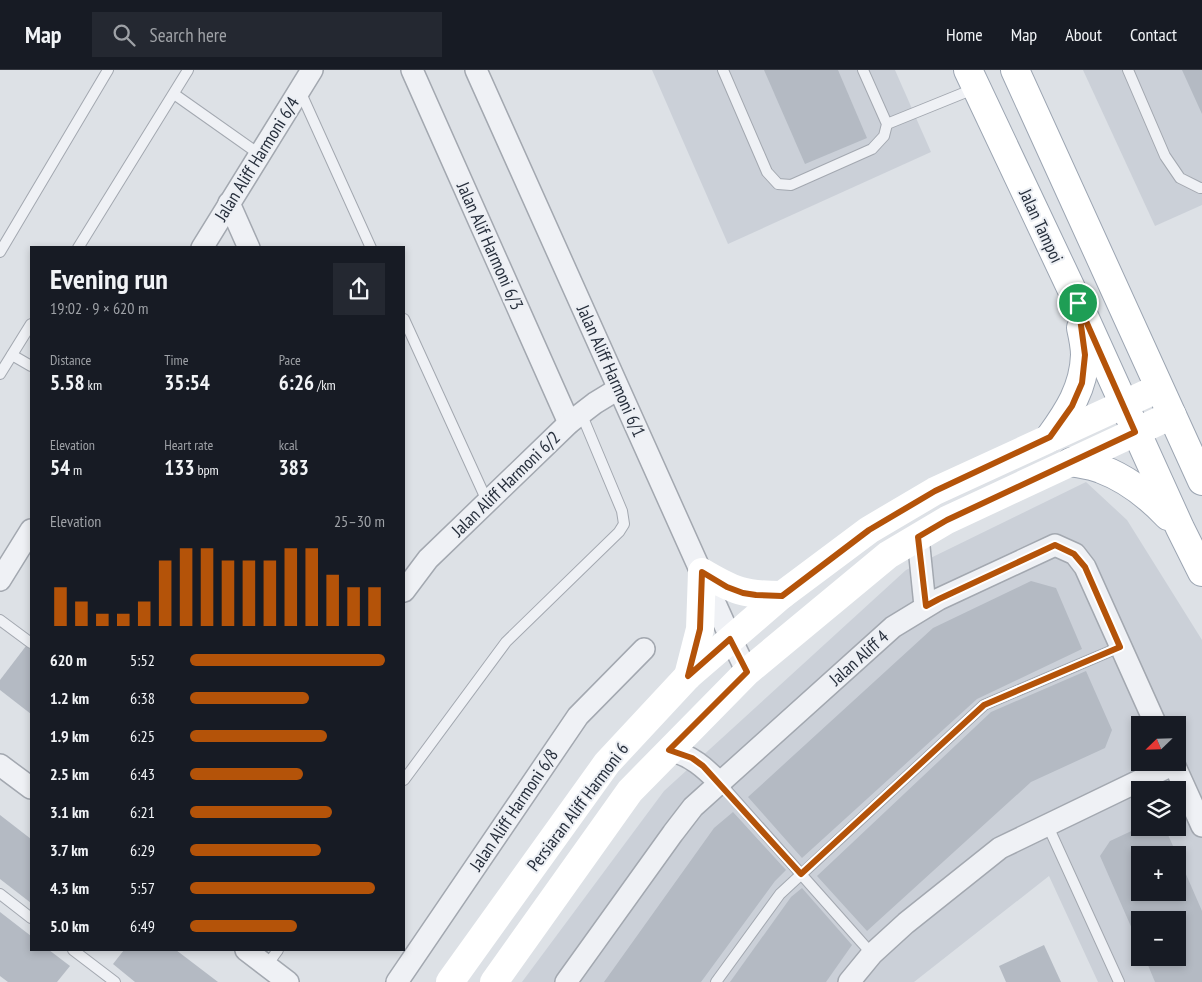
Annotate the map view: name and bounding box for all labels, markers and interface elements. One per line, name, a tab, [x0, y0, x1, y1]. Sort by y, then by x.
search box	[92, 12, 442, 57]
text: Map	[25, 19, 62, 50]
icon: search	[110, 21, 138, 49]
text: Search here	[150, 23, 227, 47]
text: Home	[946, 23, 983, 46]
text: Map	[1011, 23, 1037, 46]
text: About	[1065, 23, 1102, 46]
text: Contact	[1130, 23, 1177, 46]
street label: Jalan Aliff Harmoni 6/4	[209, 92, 304, 226]
street label: Jalan Alif Harmoni 6/3	[452, 177, 529, 313]
street label: Jalan Tampoi	[1014, 184, 1069, 267]
text: Evening run	[50, 260, 168, 297]
button: share	[333, 263, 385, 315]
pin	[1057, 282, 1099, 324]
icon: arrive	[1064, 289, 1092, 317]
text: 19:02 · 9 × 620 m	[50, 298, 148, 318]
street label: Jalan Aliff Harmoni 6/1	[572, 300, 651, 440]
text: Distance	[50, 351, 91, 369]
text: Time	[164, 351, 189, 369]
text: Pace	[279, 351, 301, 369]
text: 5.58	[50, 369, 85, 396]
text: 35:54	[164, 369, 210, 396]
text: 6:26	[279, 369, 314, 396]
text: km	[85, 376, 102, 394]
text: /km	[314, 376, 336, 394]
street label: Jalan Aliff Harmoni 6/2	[446, 426, 565, 542]
text: Elevation	[50, 436, 95, 454]
text: Heart rate	[164, 436, 213, 454]
text: kcal	[279, 436, 298, 454]
text: 54	[50, 454, 70, 481]
text: 133	[164, 454, 194, 481]
text: 383	[279, 454, 309, 481]
text: m	[70, 461, 82, 479]
text: bpm	[194, 461, 219, 479]
text: Elevation	[50, 511, 101, 531]
text: 25–30 m	[334, 511, 385, 531]
street label: Jalan Aliff 4	[823, 625, 893, 691]
text: 620 m	[50, 650, 87, 670]
text: 5:52	[130, 650, 155, 670]
text: 1.2 km	[50, 688, 89, 708]
text: 6:38	[130, 688, 155, 708]
north arrow	[1131, 716, 1186, 771]
map controls	[1131, 716, 1186, 966]
text: 1.9 km	[50, 726, 89, 746]
text: 6:25	[130, 726, 155, 746]
street label: Persiaran Aliff Harmoni 6	[522, 738, 633, 876]
street label: Jalan Aliff Harmoni 6/8	[464, 744, 563, 876]
text: 2.5 km	[50, 764, 89, 784]
text: 6:43	[130, 764, 155, 784]
button: layers	[1131, 781, 1186, 836]
text: 3.1 km	[50, 802, 89, 822]
text: 6:21	[130, 802, 155, 822]
text: 3.7 km	[50, 840, 88, 860]
text: 6:29	[130, 840, 155, 860]
button: +	[1131, 846, 1186, 901]
text: 4.3 km	[50, 878, 89, 898]
text: 5:57	[130, 878, 155, 898]
button: −	[1131, 911, 1186, 966]
text: 5.0 km	[50, 916, 89, 936]
text: 6:49	[130, 916, 155, 936]

